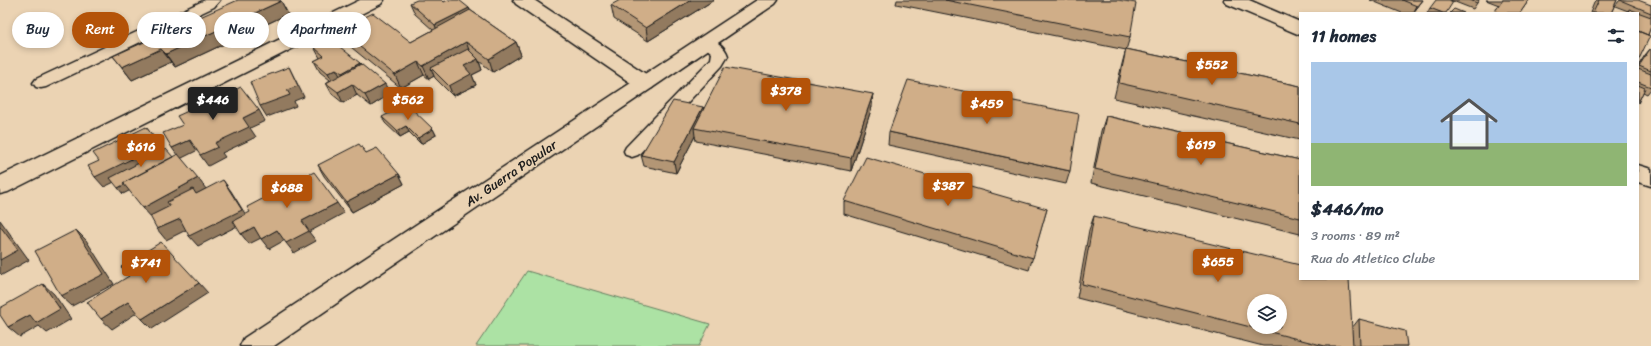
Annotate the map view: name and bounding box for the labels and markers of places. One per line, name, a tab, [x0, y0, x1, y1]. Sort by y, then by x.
pin: $552	[1188, 52, 1236, 86]
pin: $378	[762, 78, 810, 112]
pin: $446	[189, 87, 237, 121]
pin: $562	[384, 87, 432, 121]
pin: $459	[963, 91, 1011, 125]
pin: $619	[1177, 132, 1225, 166]
pin: $616	[117, 134, 165, 168]
pin: $387	[924, 173, 972, 207]
pin: $688	[263, 175, 311, 209]
pin: $655	[1194, 249, 1242, 283]
pin: $741	[122, 250, 170, 284]

